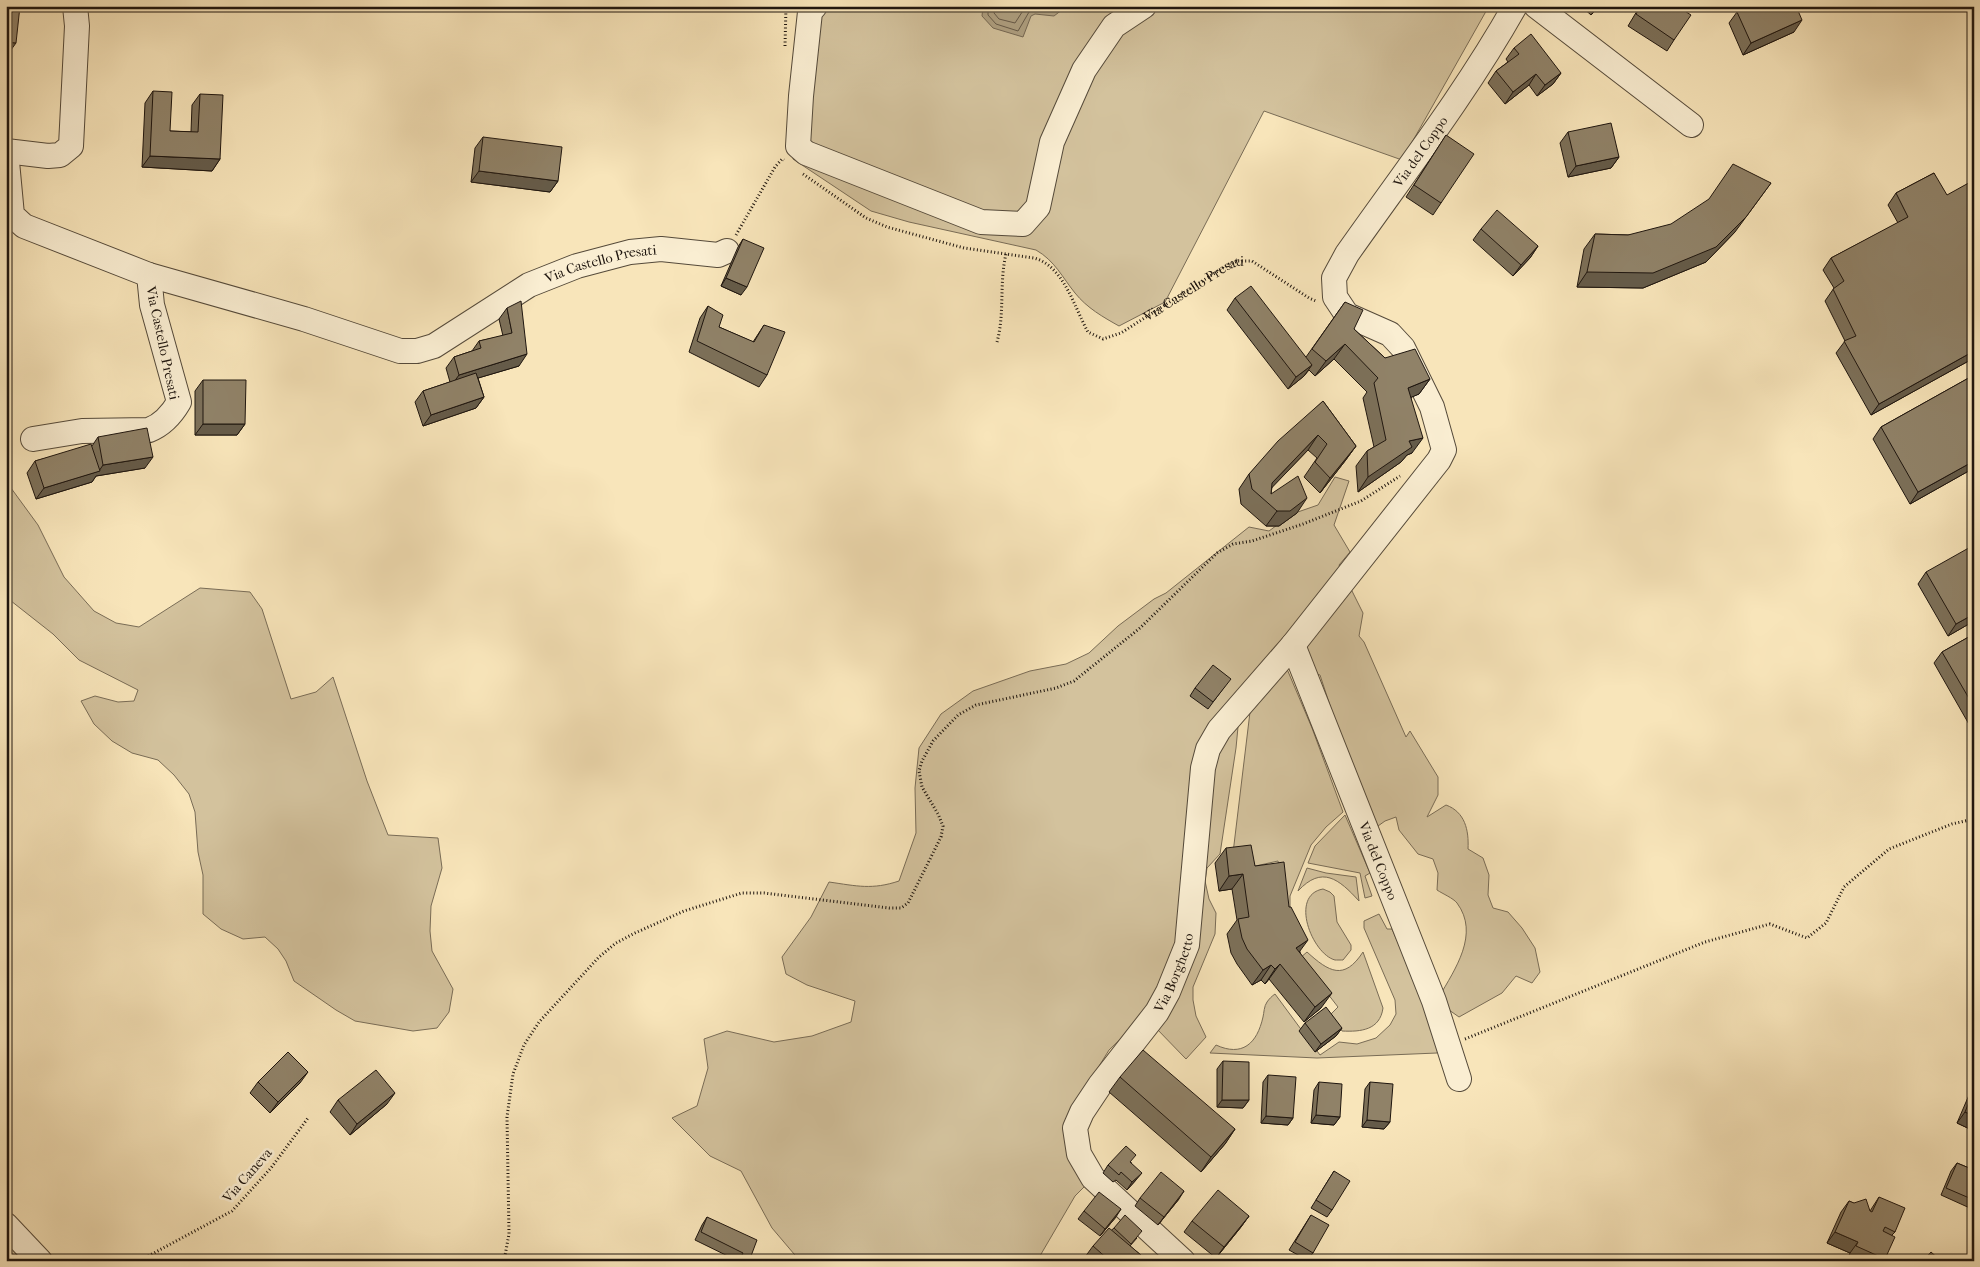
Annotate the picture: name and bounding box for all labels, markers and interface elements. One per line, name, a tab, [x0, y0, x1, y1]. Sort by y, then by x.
street label: Via del Coppo	[1389, 113, 1452, 191]
street label: Via Castello Presati	[541, 241, 657, 287]
street label: Via Castello Presati	[1139, 253, 1244, 326]
street label: Via Castello Presati	[142, 284, 183, 401]
street label: Via del Coppo	[1354, 818, 1401, 903]
street label: Via Borghetto	[1150, 933, 1197, 1016]
street label: Via Caneva	[218, 1144, 276, 1207]

